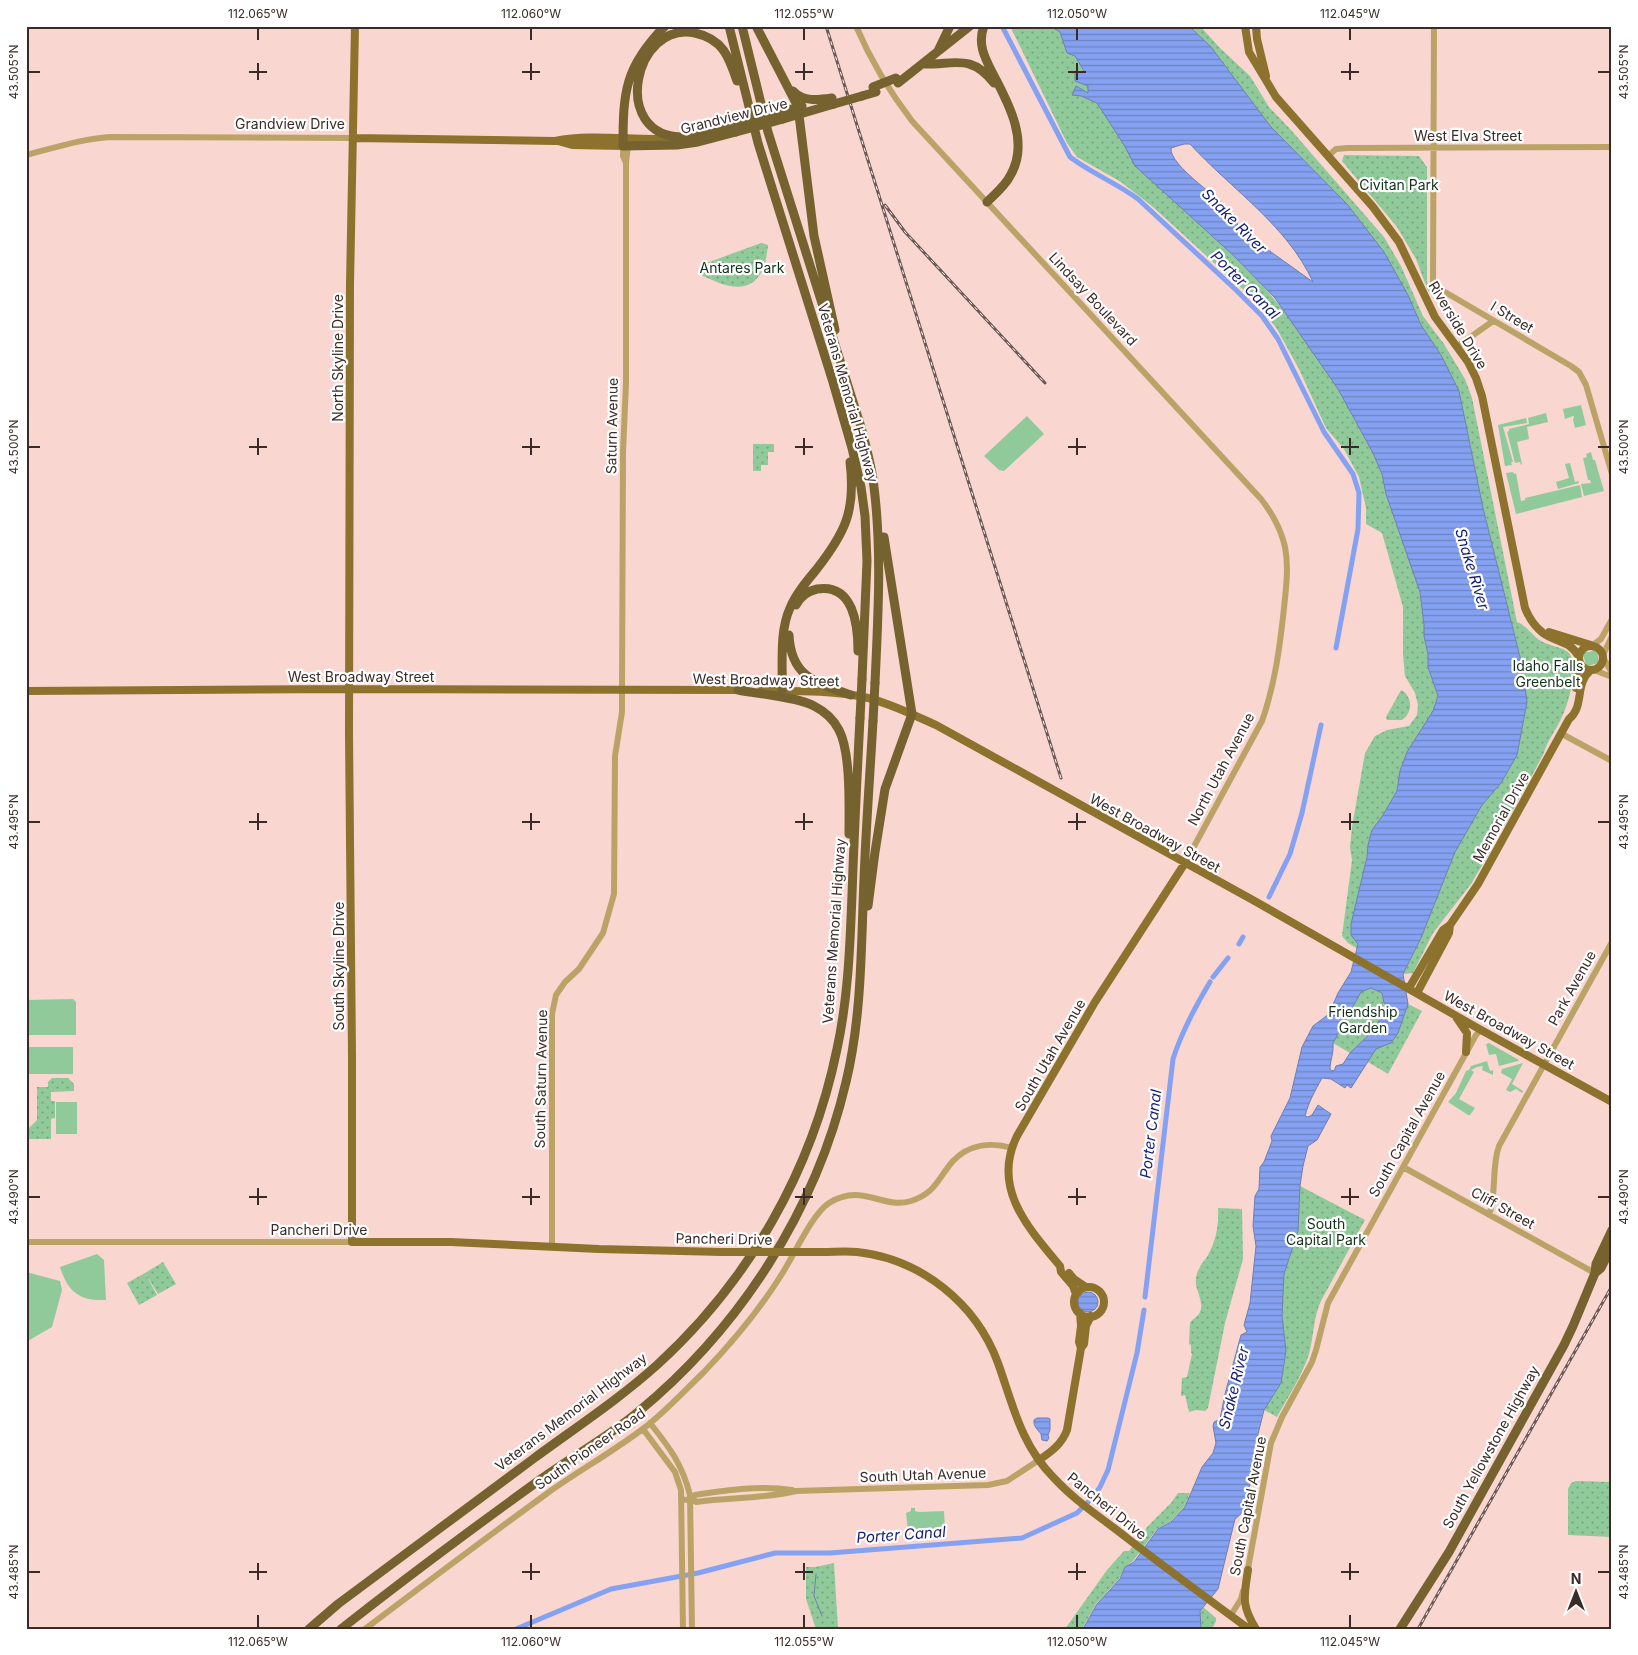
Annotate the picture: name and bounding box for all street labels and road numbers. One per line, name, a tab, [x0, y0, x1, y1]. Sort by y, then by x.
street label: Grandview Drive	[679, 94, 789, 137]
street label: Grandview Drive	[235, 115, 345, 132]
street label: West Elva Street	[1414, 127, 1522, 144]
street label: Lindsay Boulevard	[1046, 248, 1141, 349]
street label: Riverside Drive	[1425, 278, 1491, 372]
street label: North Skyline Drive	[329, 294, 346, 422]
street label: I Street	[1488, 297, 1537, 336]
street label: Veterans Memorial Highway	[815, 301, 882, 485]
street label: Saturn Avenue	[602, 378, 621, 474]
street label: West Broadway Street	[288, 668, 435, 685]
street label: West Broadway Street	[692, 670, 840, 689]
street label: North Utah Avenue	[1184, 709, 1258, 828]
street label: Memorial Drive	[1469, 769, 1532, 865]
street label: West Broadway Street	[1087, 790, 1224, 876]
street label: Veterans Memorial Highway	[819, 838, 848, 1024]
street label: South Skyline Drive	[330, 902, 347, 1030]
street label: Park Avenue	[1544, 947, 1599, 1028]
street label: West Broadway Street	[1441, 987, 1578, 1073]
street label: South Utah Avenue	[1011, 996, 1089, 1114]
street label: South Saturn Avenue	[531, 1009, 550, 1149]
street label: South Capital Avenue	[1365, 1068, 1448, 1200]
street label: Cliff Street	[1468, 1183, 1538, 1232]
street label: Pancheri Drive	[270, 1221, 368, 1238]
street label: Pancheri Drive	[675, 1229, 773, 1248]
street label: Veterans Memorial Highway	[491, 1349, 650, 1474]
street label: South Yellowstone Highway	[1439, 1362, 1543, 1531]
street label: South Pioneer Road	[531, 1404, 648, 1493]
street label: South Capital Avenue	[1226, 1435, 1269, 1577]
street label: South Utah Avenue	[859, 1464, 987, 1485]
street label: Pancheri Drive	[1064, 1468, 1150, 1543]

